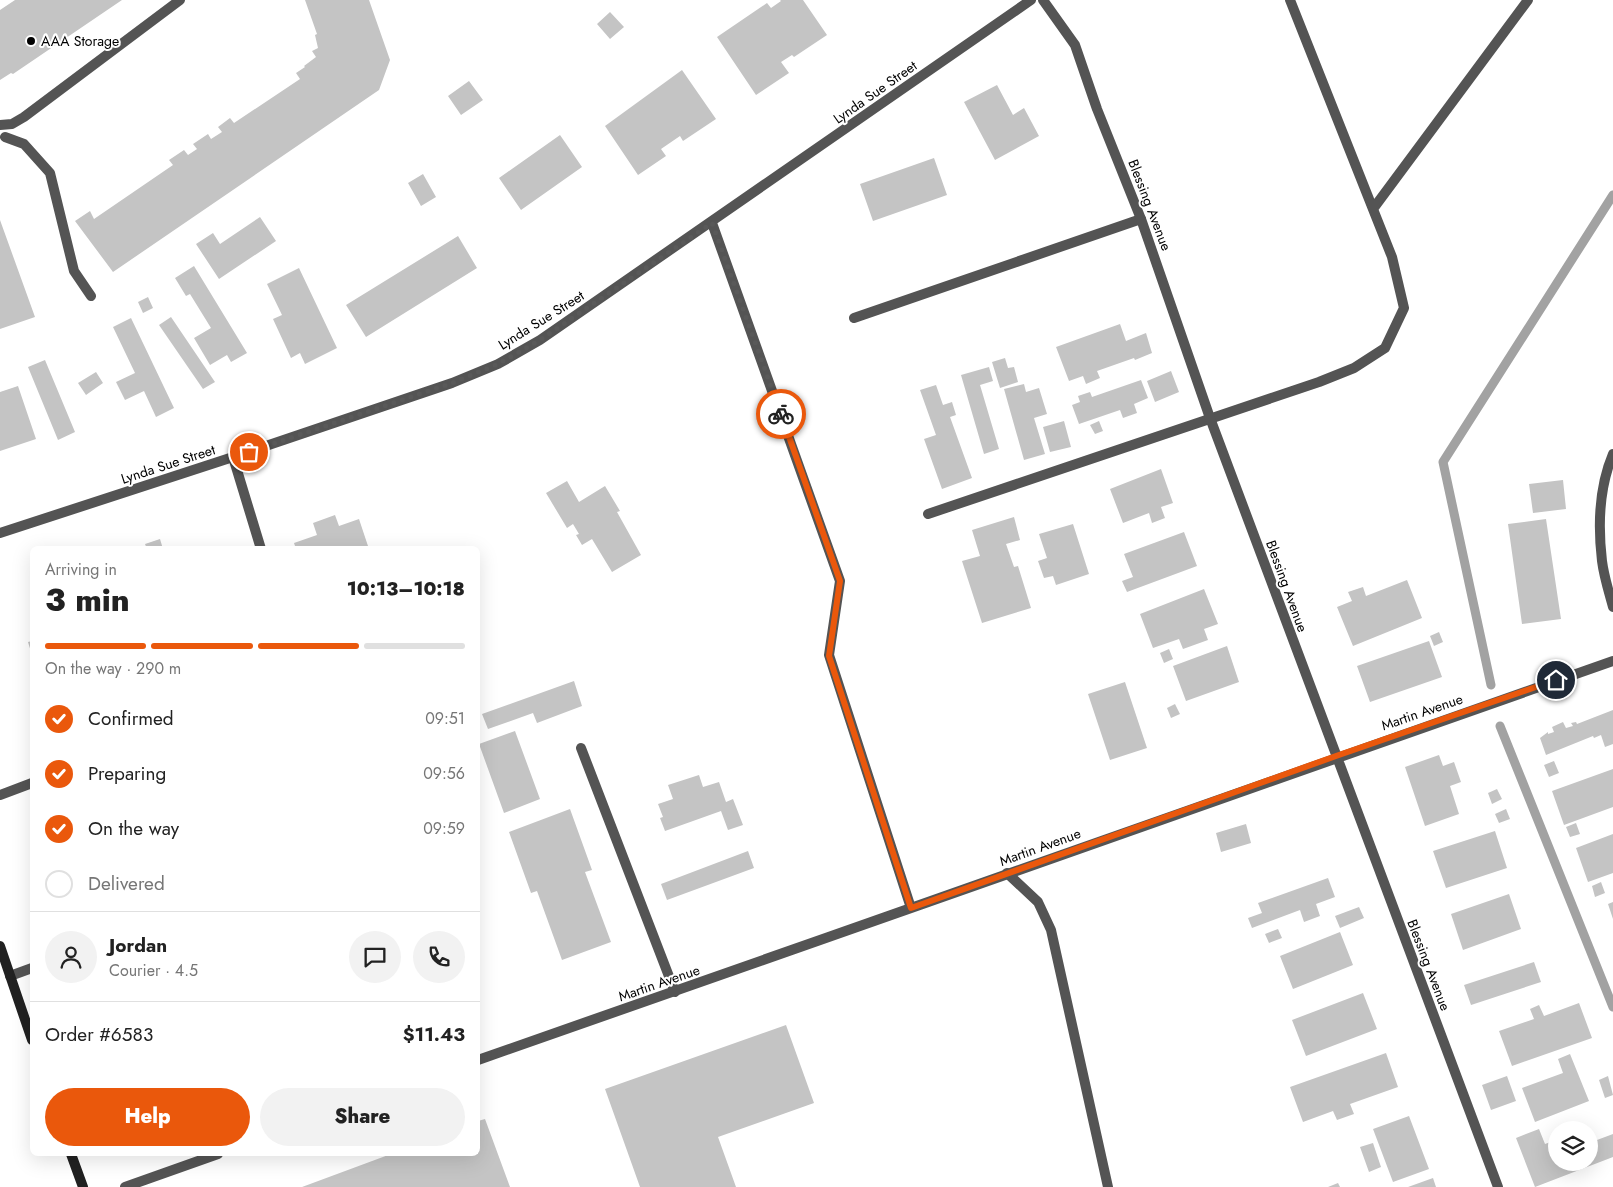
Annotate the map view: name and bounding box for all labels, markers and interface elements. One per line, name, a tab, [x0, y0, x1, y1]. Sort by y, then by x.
place label: AAA Storage	[41, 31, 119, 51]
marker: AAA Storage	[25, 35, 37, 47]
street label: Lynda Sue Street	[829, 55, 921, 128]
street label: Blessing Avenue	[1123, 156, 1177, 254]
street label: Lynda Sue Street	[494, 285, 588, 354]
courier	[756, 389, 806, 439]
icon: bike	[767, 400, 795, 428]
pin	[228, 431, 270, 473]
icon: bag	[235, 438, 263, 466]
street label: Lynda Sue Street	[118, 439, 218, 489]
street label: Blessing Avenue	[1261, 537, 1313, 635]
text: Arriving in	[45, 558, 117, 581]
text: 10:13–10:18	[347, 575, 465, 602]
text: 3 min	[45, 577, 130, 623]
text: On the way · 290 m	[45, 657, 181, 680]
pin	[1535, 659, 1577, 701]
icon: home	[1542, 666, 1570, 694]
street label: Martin Avenue	[1379, 689, 1465, 735]
icon: check	[45, 705, 73, 733]
text: Confirmed	[88, 705, 174, 732]
text: 09:51	[425, 707, 465, 730]
icon: check	[45, 760, 73, 788]
text: Preparing	[88, 760, 166, 787]
text: 09:56	[423, 762, 465, 785]
icon: check	[45, 815, 73, 843]
text: On the way	[88, 815, 179, 842]
text: 09:59	[423, 817, 465, 840]
street label: Martin Avenue	[997, 823, 1083, 871]
text: Delivered	[88, 870, 165, 897]
street label: Blessing Avenue	[1402, 916, 1456, 1014]
button: person	[45, 931, 97, 983]
button: chat	[349, 931, 401, 983]
button: phone	[413, 931, 465, 983]
text: Jordan	[109, 932, 167, 959]
text: Courier · 4.5	[109, 959, 198, 982]
street label: Martin Avenue	[616, 960, 702, 1006]
text: Order #6583	[45, 1021, 153, 1048]
text: $11.43	[403, 1021, 465, 1048]
button: Help	[45, 1088, 250, 1146]
button: Share	[260, 1088, 465, 1146]
map controls	[1548, 1121, 1598, 1171]
button: layers	[1548, 1121, 1598, 1171]

